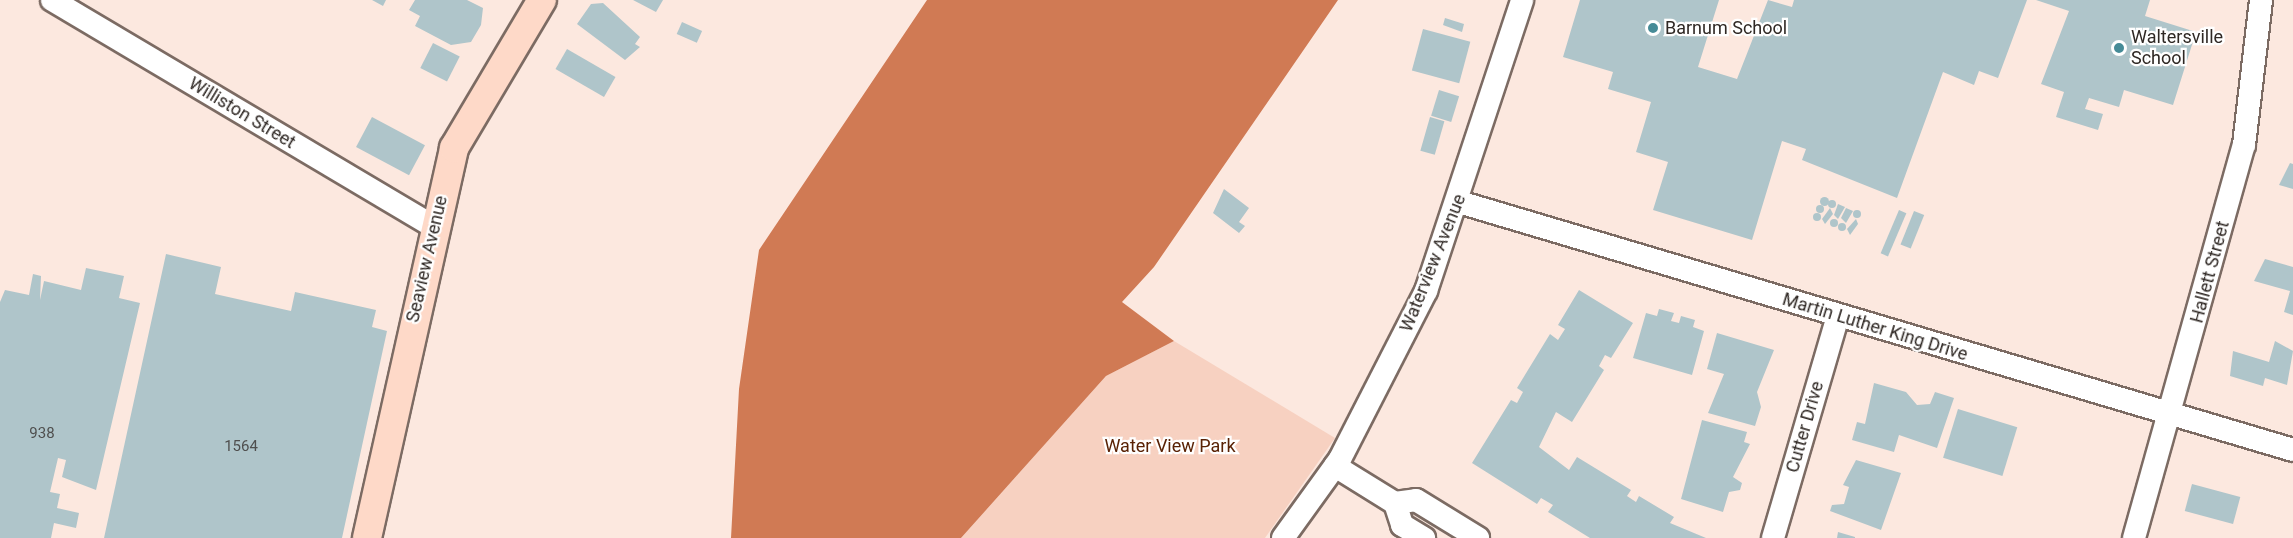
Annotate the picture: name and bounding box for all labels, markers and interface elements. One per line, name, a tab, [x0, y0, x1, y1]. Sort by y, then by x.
place label: Barnum School	[1665, 17, 1787, 39]
marker: Barnum School	[1646, 21, 1660, 35]
place label: Waltersville School	[2131, 27, 2223, 70]
marker: Waltersville School	[2112, 41, 2126, 55]
street label: Williston Street	[185, 73, 299, 153]
street label: Waterview Avenue	[1396, 191, 1470, 335]
street label: Seaview Avenue	[402, 194, 452, 324]
street label: Hallett Street	[2186, 219, 2234, 325]
street label: Martin Luther King Drive	[1780, 289, 1970, 365]
street label: Cutter Drive	[1782, 379, 1828, 475]
house number: 938	[29, 425, 55, 443]
park label: Water View Park	[1104, 435, 1236, 457]
house number: 1564	[224, 438, 258, 456]

